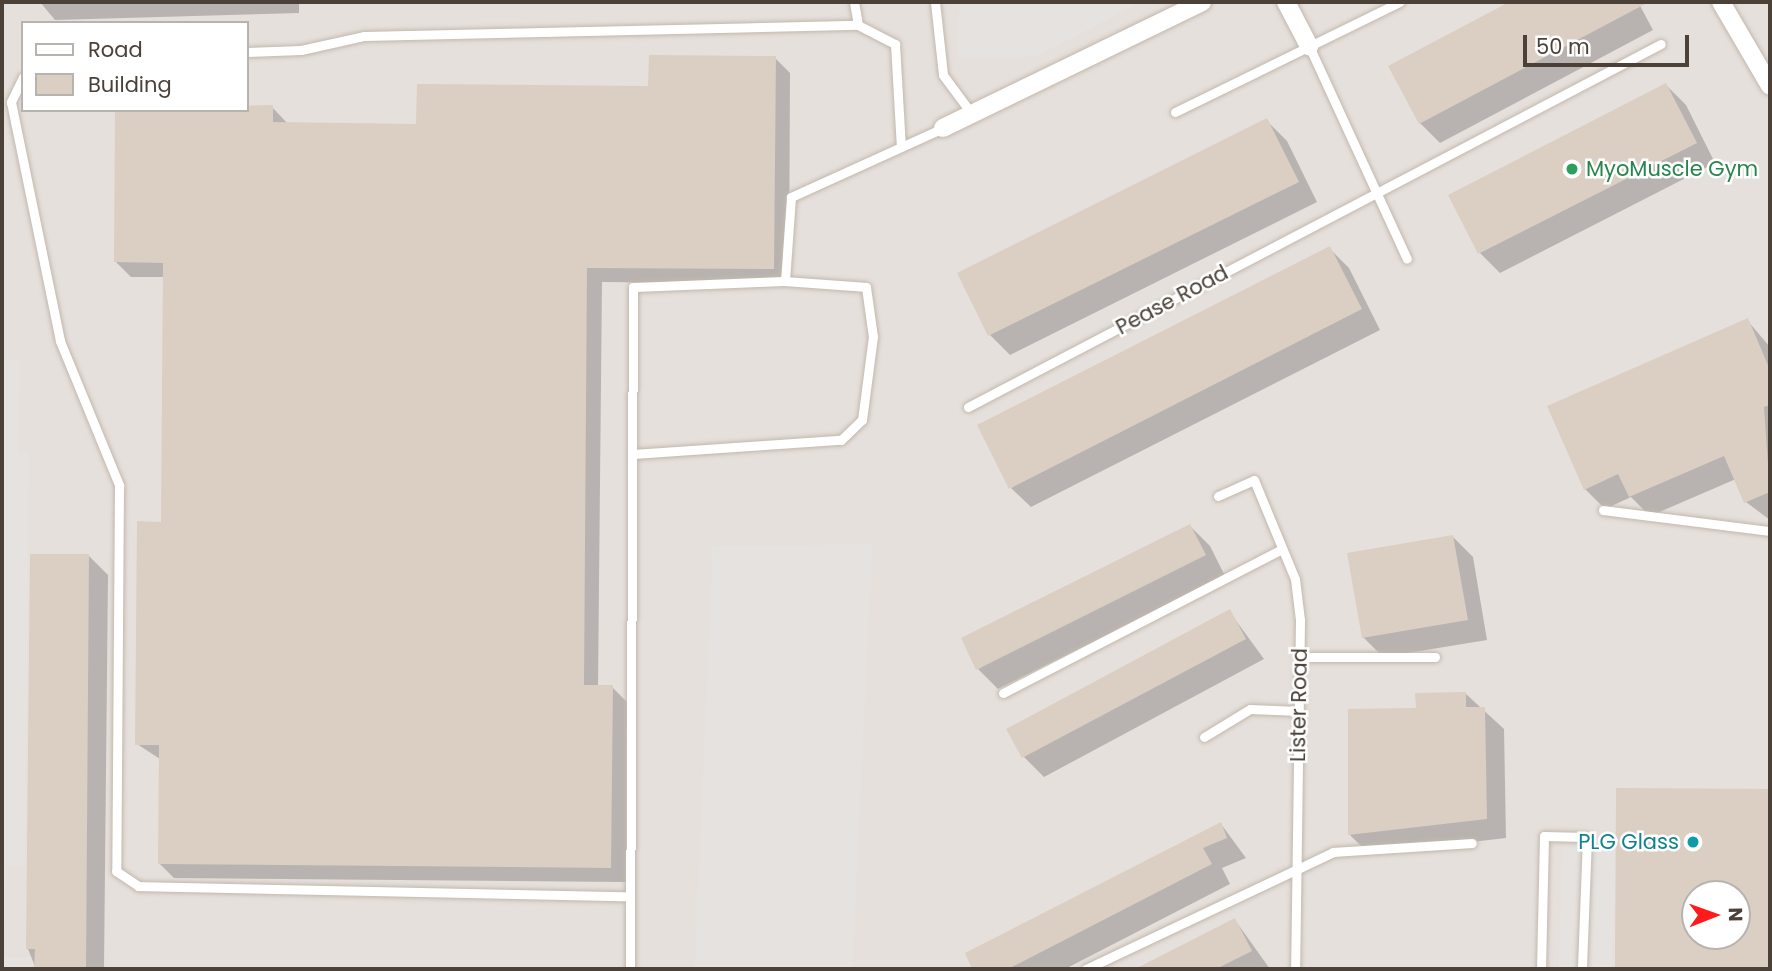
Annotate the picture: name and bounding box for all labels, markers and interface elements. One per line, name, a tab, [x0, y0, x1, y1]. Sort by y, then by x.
legend	[21, 21, 248, 112]
scale bar	[1527, 21, 1693, 65]
text: 50 m	[1536, 32, 1590, 61]
text: Road	[88, 35, 143, 64]
text: Building	[88, 70, 172, 99]
place label: MyoMuscle Gym	[1586, 156, 1758, 182]
marker: MyoMuscle Gym	[1564, 161, 1580, 177]
street label: Pease Road	[1112, 260, 1232, 340]
street label: Lister Road	[1285, 648, 1313, 762]
place label: PLG Glass	[1578, 829, 1679, 855]
marker: PLG Glass	[1685, 834, 1701, 850]
north arrow	[1681, 880, 1751, 950]
text: N	[1722, 907, 1749, 922]

